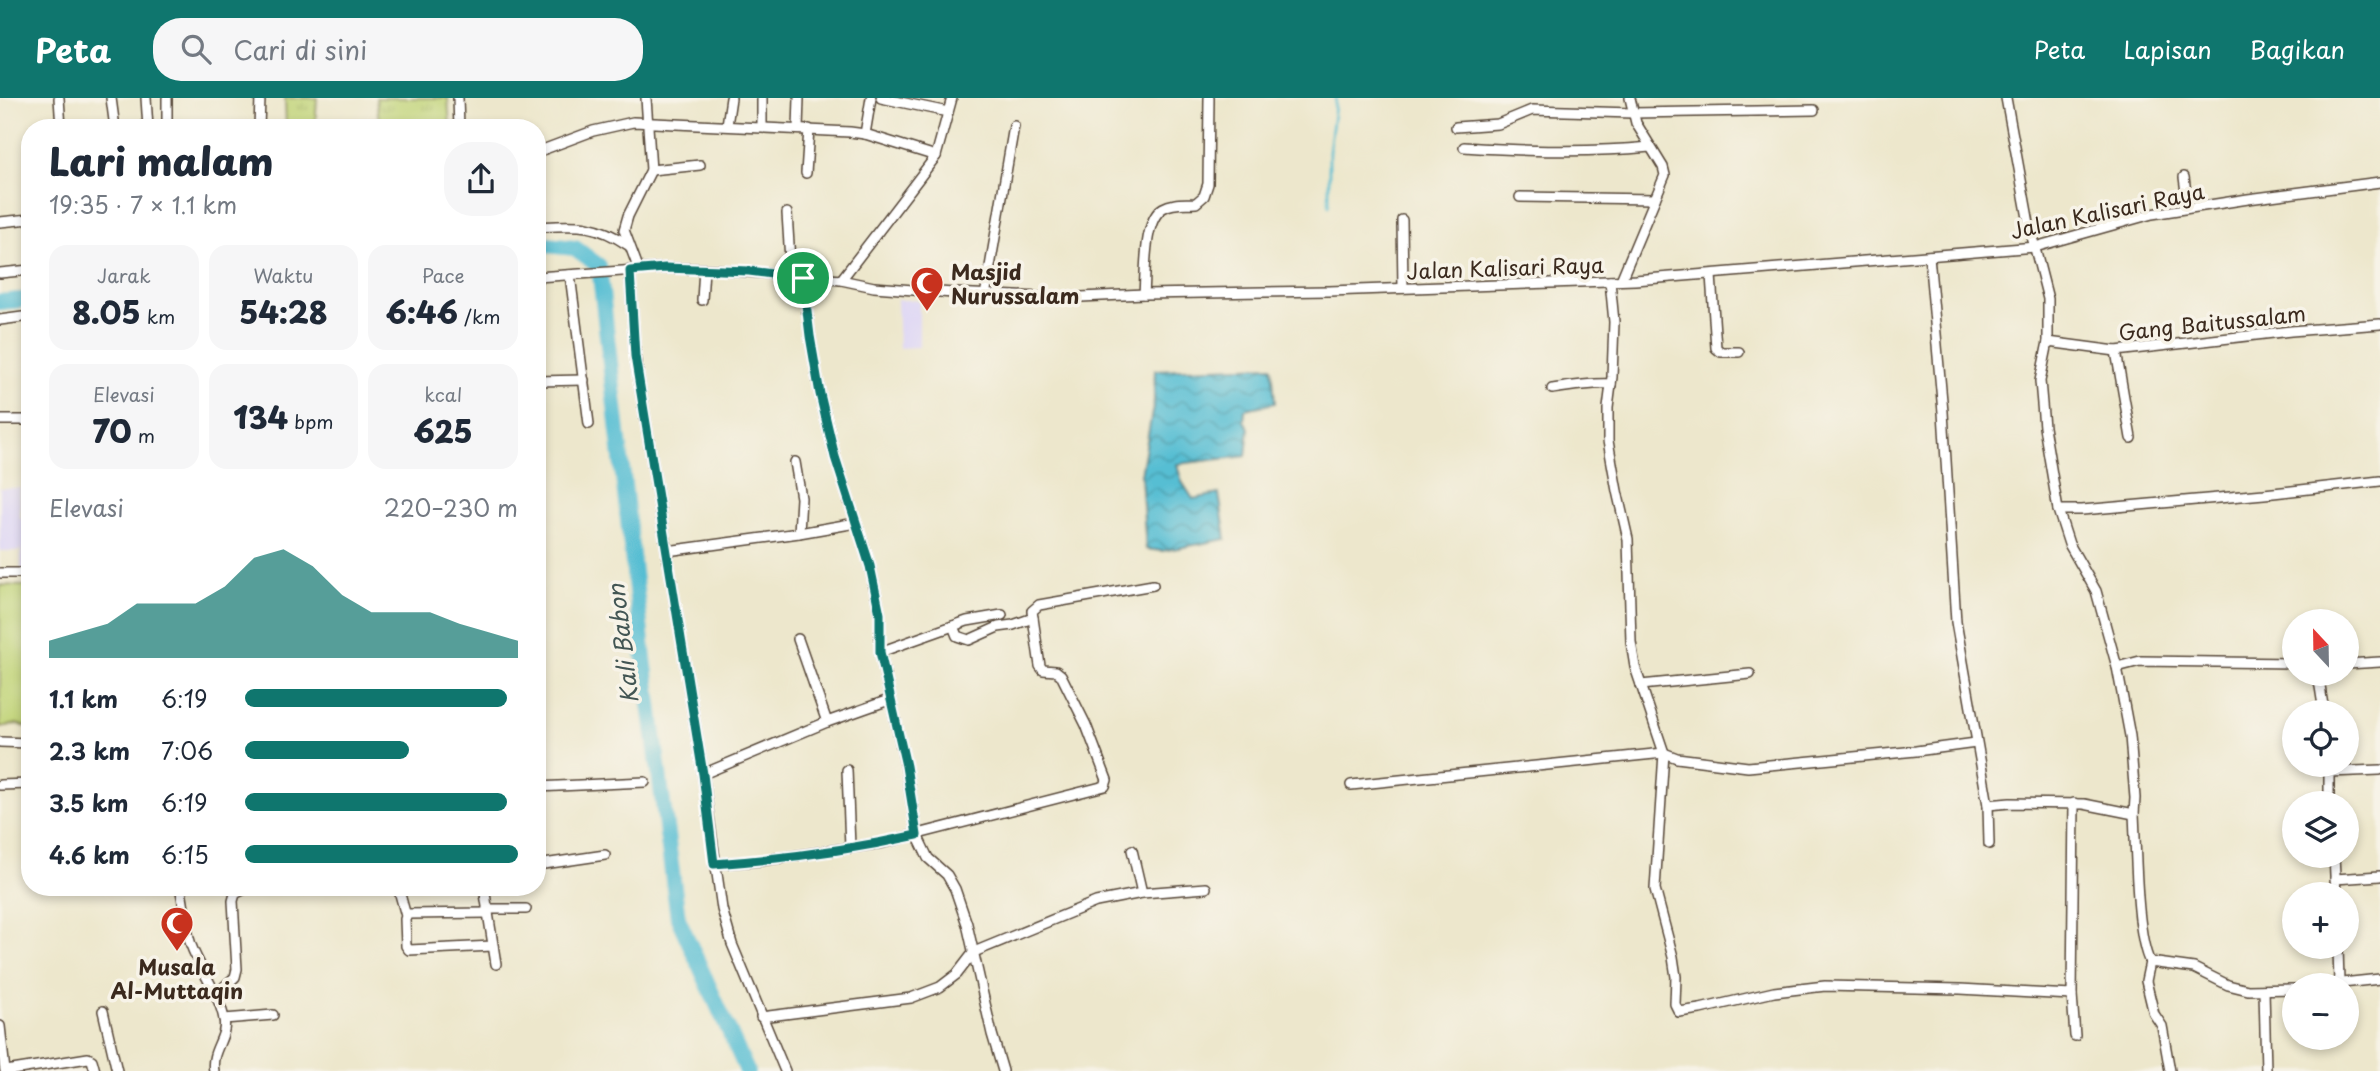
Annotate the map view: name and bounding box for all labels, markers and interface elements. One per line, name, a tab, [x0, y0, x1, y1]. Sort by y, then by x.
search box	[153, 18, 643, 81]
text: Peta	[35, 24, 111, 74]
icon: search	[177, 30, 215, 68]
text: Cari di sini	[233, 30, 367, 69]
text: Peta	[2034, 31, 2085, 67]
text: Lapisan	[2123, 31, 2212, 67]
text: Bagikan	[2250, 31, 2345, 67]
text: Lari malam	[49, 132, 274, 189]
button: share	[444, 142, 518, 216]
street label: Jalan Kalisari Raya	[2007, 174, 2207, 246]
text: 19:35 · 7 × 1.1 km	[49, 187, 237, 222]
pin	[773, 248, 833, 308]
street label: Jalan Kalisari Raya	[1406, 248, 1604, 286]
place label: Masjid Nurussalam	[951, 255, 1079, 311]
icon: arrive	[784, 259, 822, 297]
text: Jarak	[97, 261, 151, 289]
text: Waktu	[254, 261, 313, 289]
text: Pace	[422, 261, 465, 289]
mosque icon: Masjid Nurussalam	[908, 264, 946, 313]
text: 8.05	[72, 289, 141, 334]
text: 54:28	[239, 289, 328, 334]
text: 6:46	[386, 289, 458, 334]
street label: Gang Baitussalam	[2117, 296, 2307, 348]
text: km	[141, 302, 175, 330]
text: /km	[458, 302, 500, 330]
text: Elevasi	[93, 380, 155, 408]
text: kcal	[424, 380, 462, 408]
text: 134	[233, 394, 288, 439]
text: bpm	[288, 407, 334, 435]
text: 70	[93, 408, 132, 453]
text: 625	[414, 408, 473, 453]
text: m	[132, 421, 155, 449]
text: Elevasi	[49, 490, 124, 525]
text: 220–230 m	[384, 490, 518, 525]
water label: Kali Babon	[597, 581, 647, 706]
north arrow	[2282, 609, 2359, 686]
map controls	[2282, 609, 2359, 1050]
text: 1.1 km	[49, 681, 118, 716]
text: 6:19	[161, 681, 207, 716]
button: locate	[2282, 700, 2359, 777]
text: 2.3 km	[49, 733, 130, 768]
text: 7:06	[161, 733, 213, 768]
text: 3.5 km	[49, 785, 129, 820]
text: 6:19	[161, 785, 207, 820]
button: layers	[2282, 791, 2359, 868]
text: 4.6 km	[49, 837, 130, 872]
text: 6:15	[161, 837, 209, 872]
button: +	[2282, 882, 2359, 959]
mosque icon: Musala Al-Muttaqin	[158, 904, 196, 953]
place label: Musala Al-Muttaqin	[111, 950, 243, 1006]
button: −	[2282, 973, 2359, 1050]

